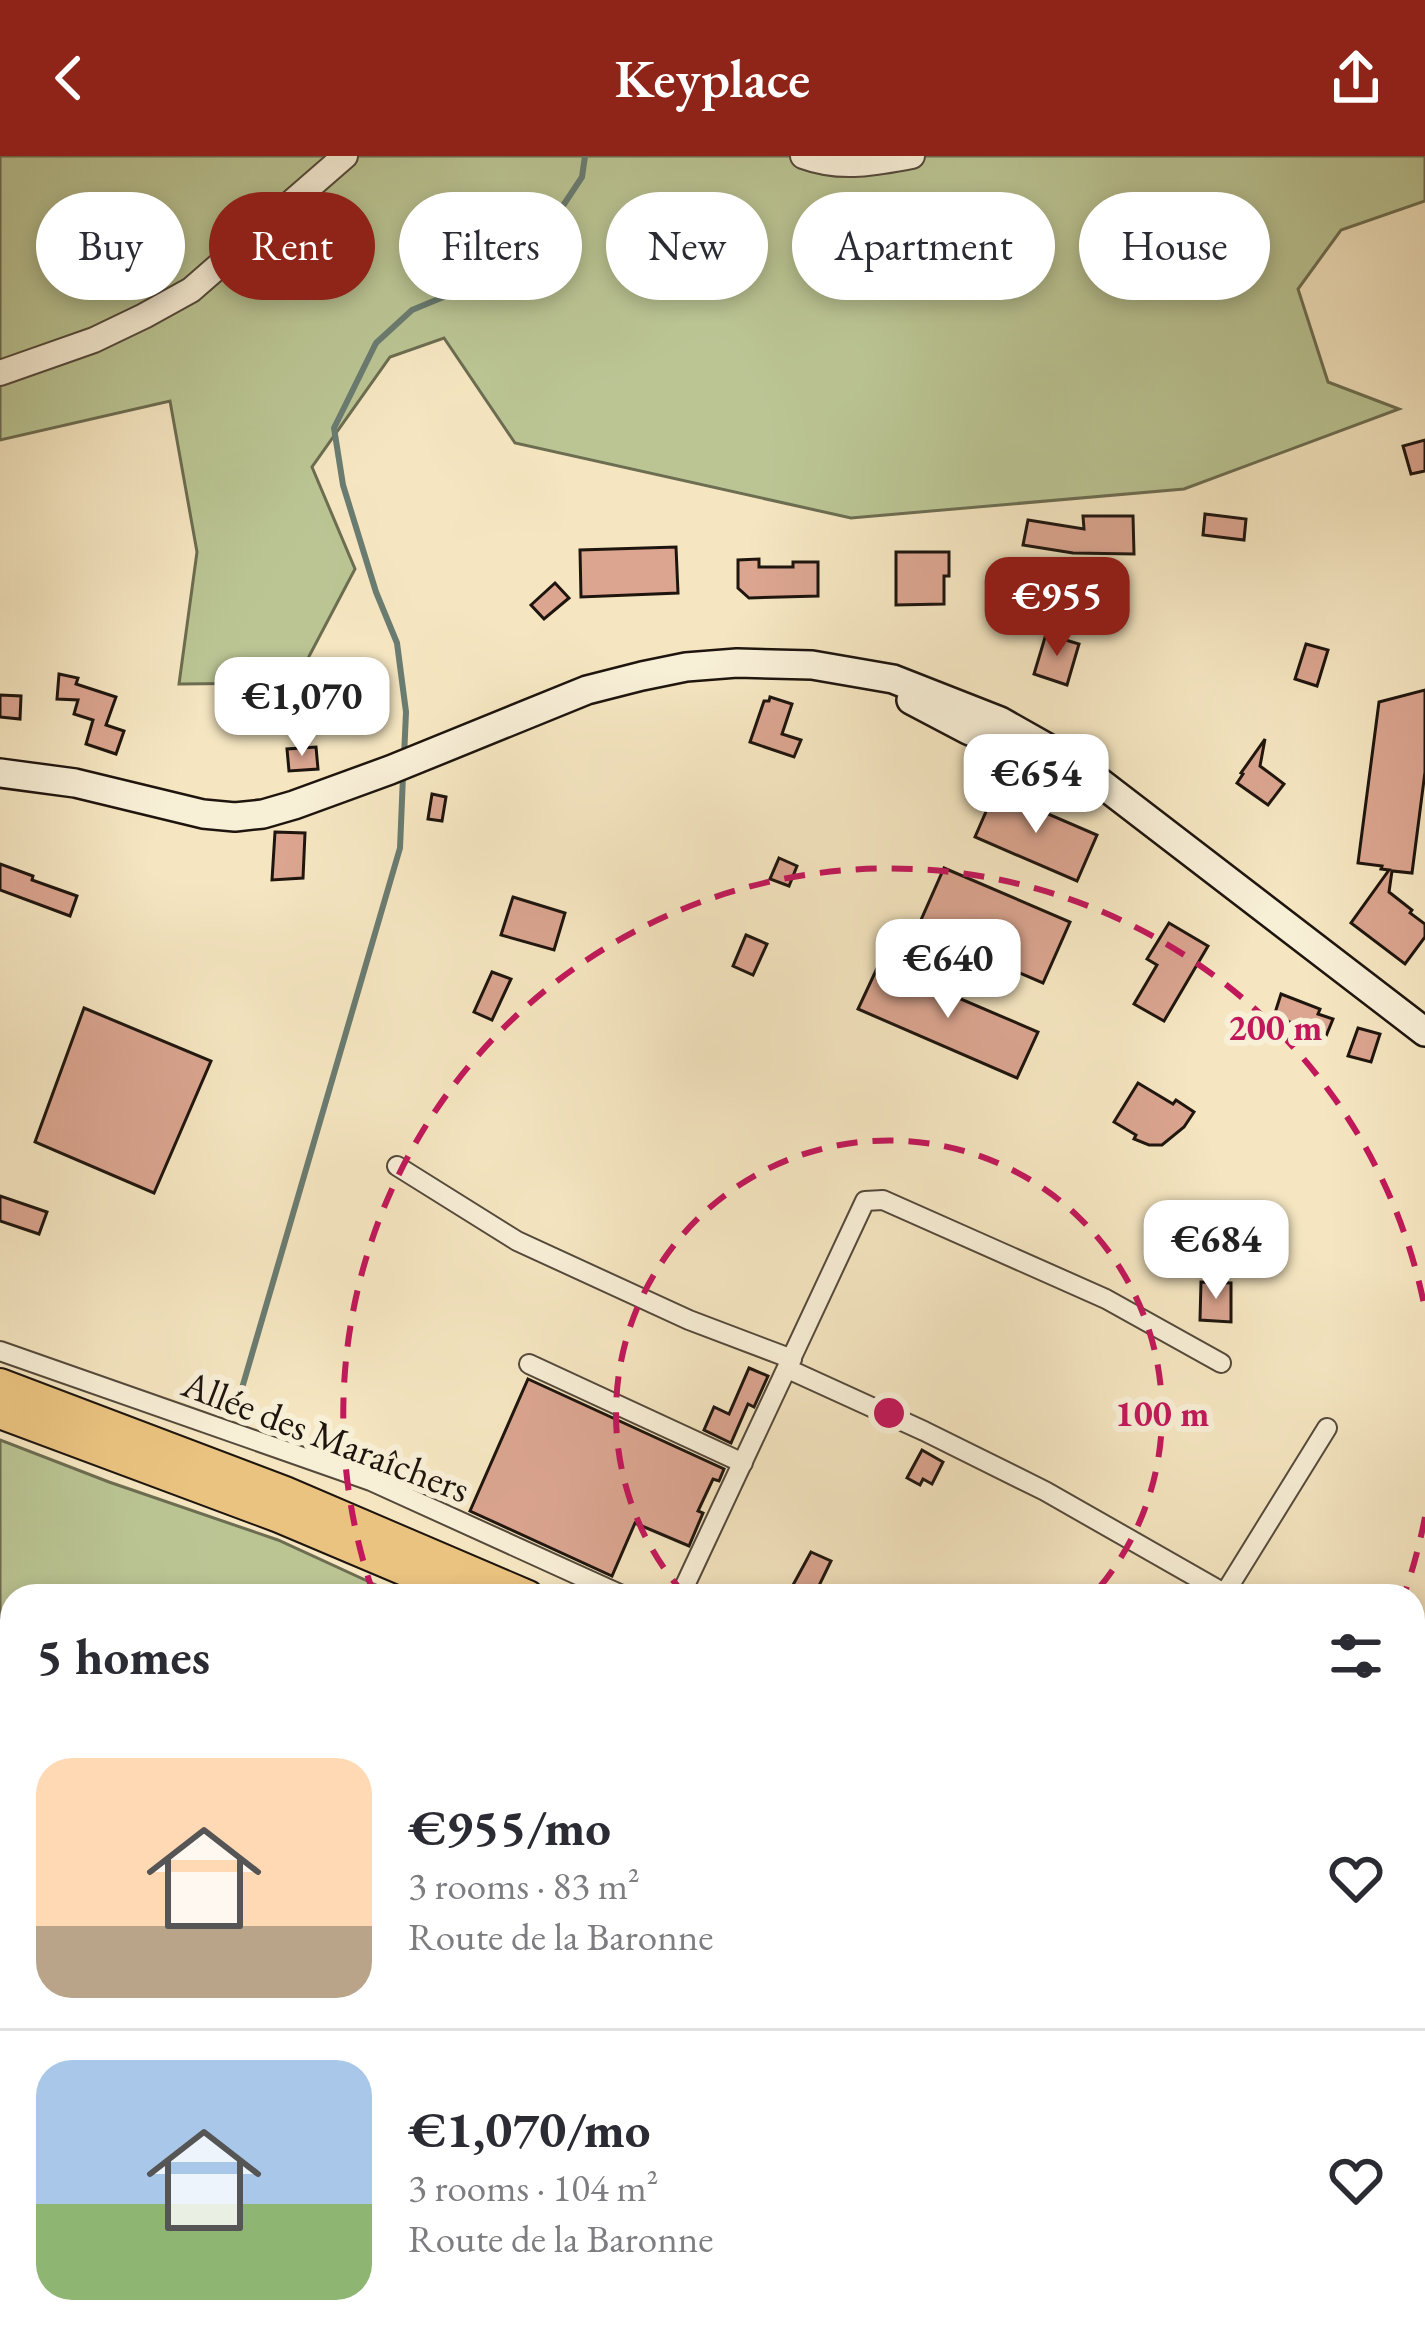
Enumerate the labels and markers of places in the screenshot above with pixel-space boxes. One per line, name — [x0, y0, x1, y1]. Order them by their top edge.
pin: €955 — [986, 557, 1128, 659]
pin: €1,070 — [204, 657, 400, 759]
pin: €654 — [965, 734, 1107, 836]
pin: €640 — [877, 919, 1019, 1021]
pin: €684 — [1145, 1200, 1287, 1302]
centre of rings — [868, 1392, 910, 1434]

